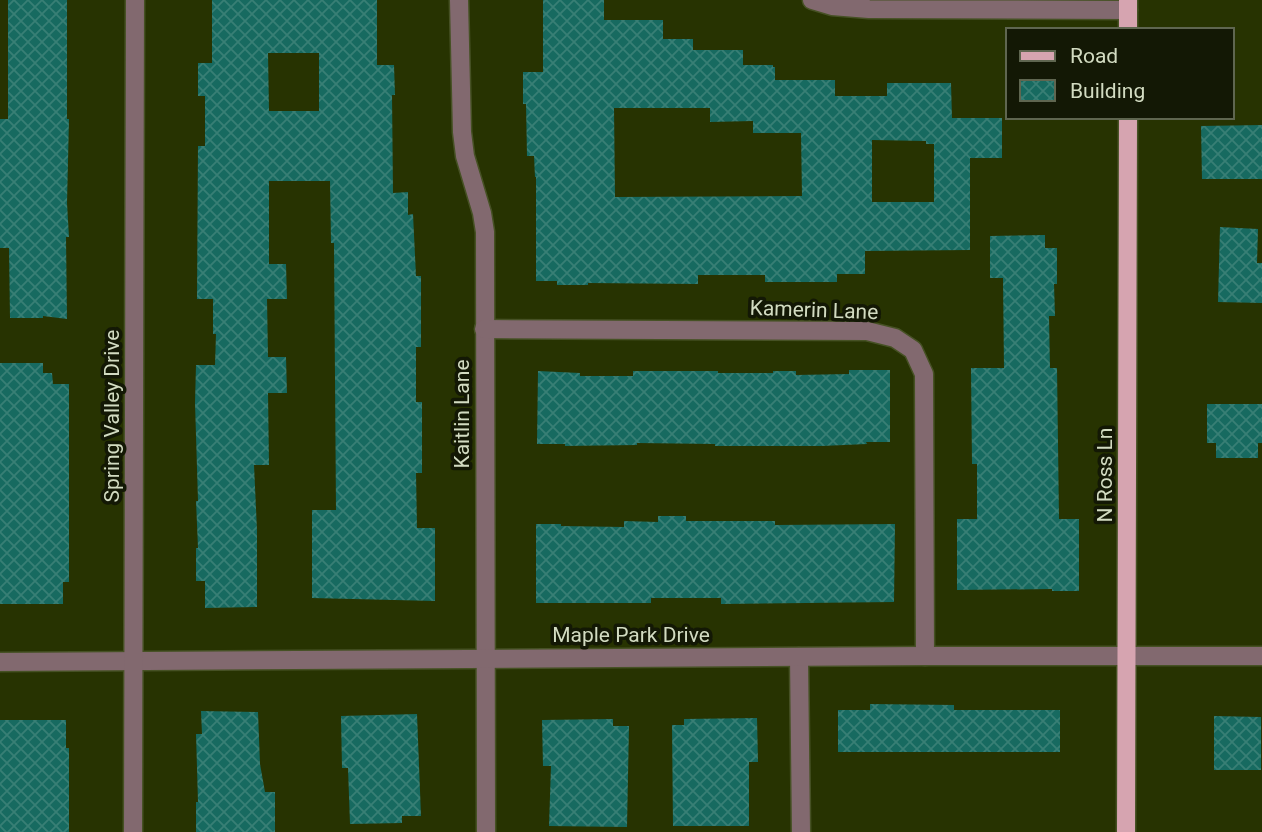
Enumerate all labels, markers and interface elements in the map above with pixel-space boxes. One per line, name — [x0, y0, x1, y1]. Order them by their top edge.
legend — [1006, 28, 1234, 119]
text: Road — [1070, 44, 1118, 68]
text: Building — [1070, 79, 1145, 103]
street label: Kamerin Lane — [749, 296, 879, 324]
street label: Spring Valley Drive — [100, 330, 124, 502]
street label: Kaitlin Lane — [450, 359, 474, 469]
street label: N Ross Ln — [1093, 428, 1117, 522]
street label: Maple Park Drive — [552, 623, 710, 647]

